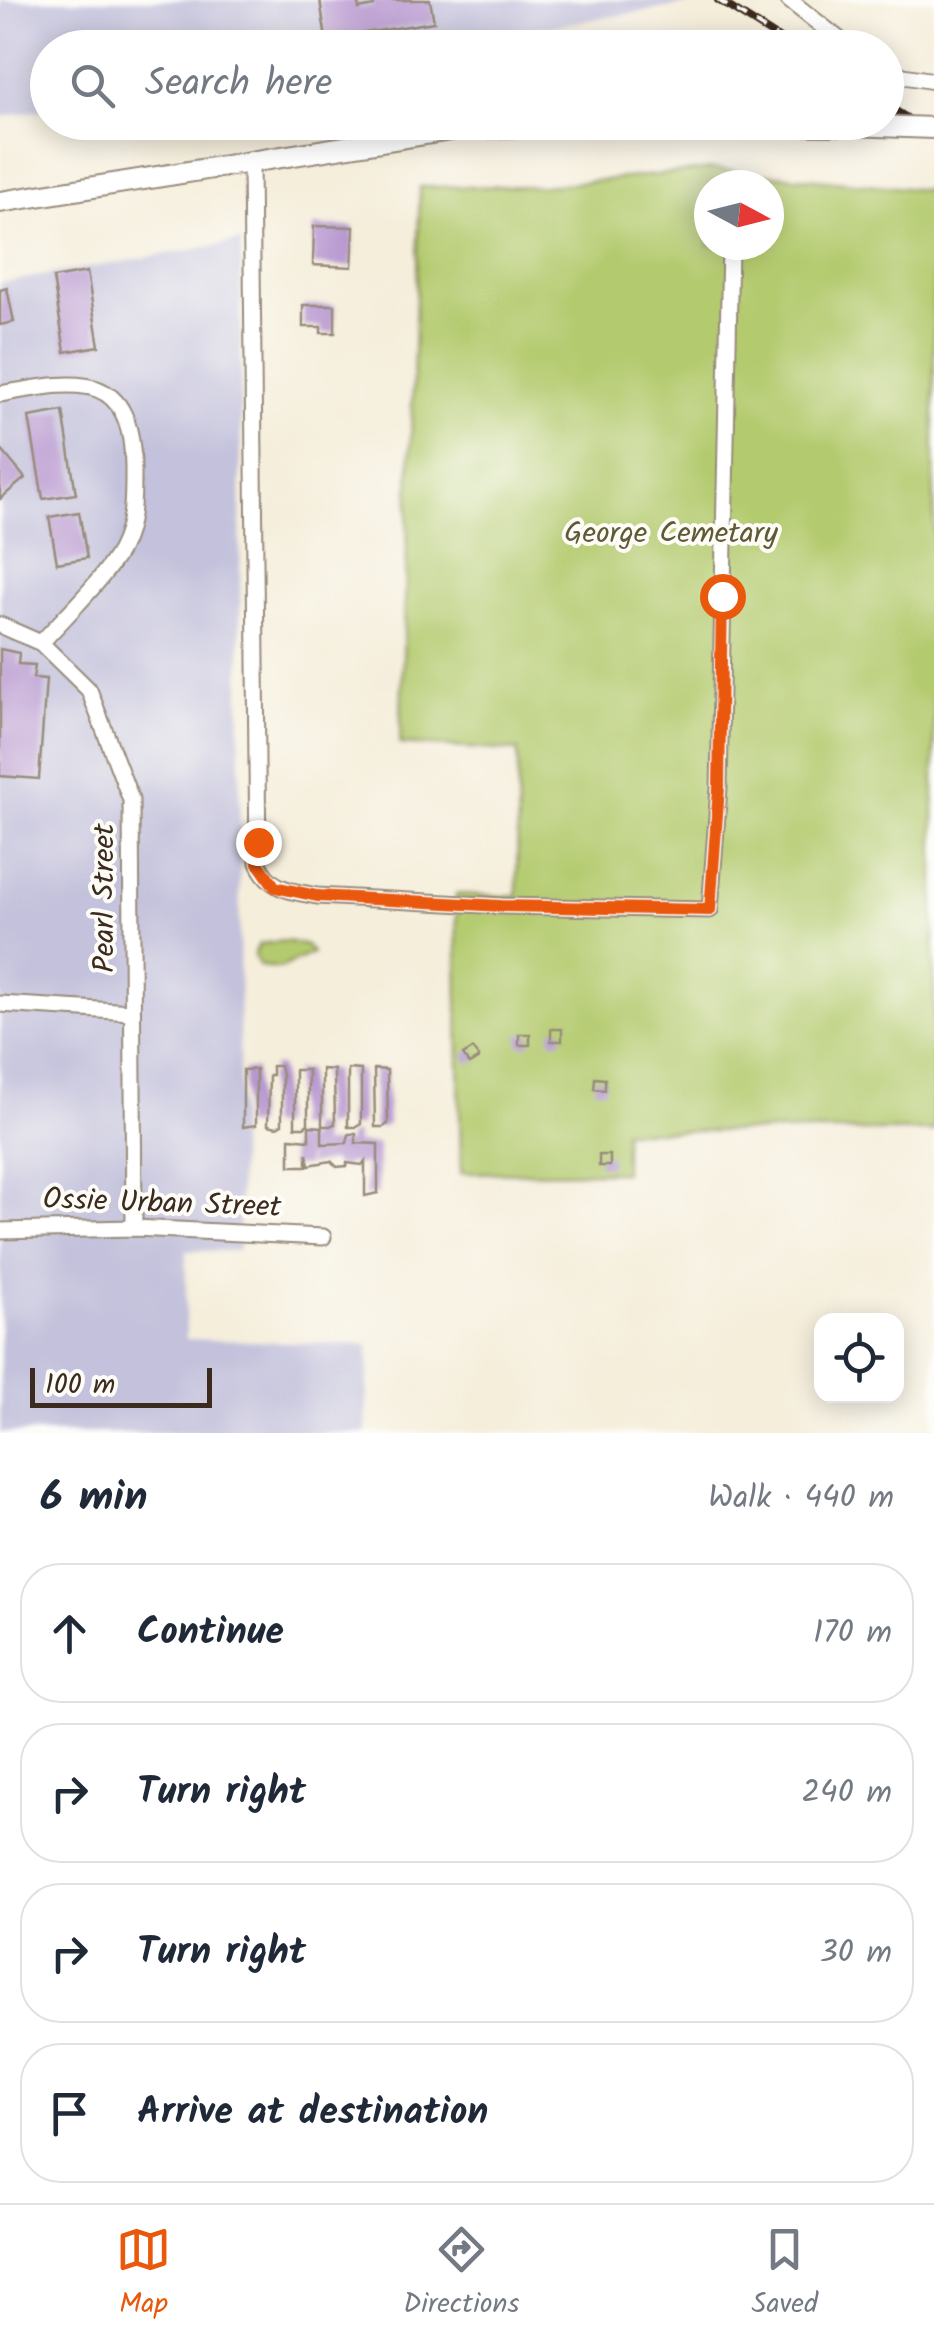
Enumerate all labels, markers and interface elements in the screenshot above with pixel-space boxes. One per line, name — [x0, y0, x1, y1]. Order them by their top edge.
search box — [30, 30, 904, 140]
text: Search here — [145, 55, 332, 115]
icon: search — [65, 58, 120, 113]
north arrow — [694, 170, 784, 260]
park label: George Cemetary — [564, 510, 779, 558]
route start — [700, 574, 746, 620]
route end — [236, 820, 282, 866]
street label: Pearl Street — [81, 823, 129, 973]
street label: Ossie Urban Street — [42, 1176, 282, 1232]
map controls — [814, 1313, 904, 1403]
button: locate — [814, 1313, 904, 1403]
scale bar — [30, 1363, 212, 1408]
text: 100 m — [45, 1363, 115, 1408]
text: 6 min — [40, 1465, 148, 1532]
text: Walk · 440 m — [708, 1473, 894, 1524]
text: Continue — [137, 1603, 284, 1663]
icon: ahead — [42, 1606, 97, 1661]
text: 170 m — [813, 1608, 892, 1659]
text: Turn right — [137, 1763, 306, 1823]
icon: right — [42, 1766, 97, 1821]
text: 240 m — [801, 1768, 892, 1819]
text: Turn right — [137, 1923, 306, 1983]
icon: right — [42, 1926, 97, 1981]
text: 30 m — [819, 1928, 892, 1979]
text: Arrive at destination — [137, 2083, 488, 2143]
icon: arrive — [42, 2086, 97, 2141]
tab: Map — [116, 2222, 171, 2327]
tab: Directions — [403, 2222, 519, 2327]
tab: Saved — [752, 2222, 818, 2327]

